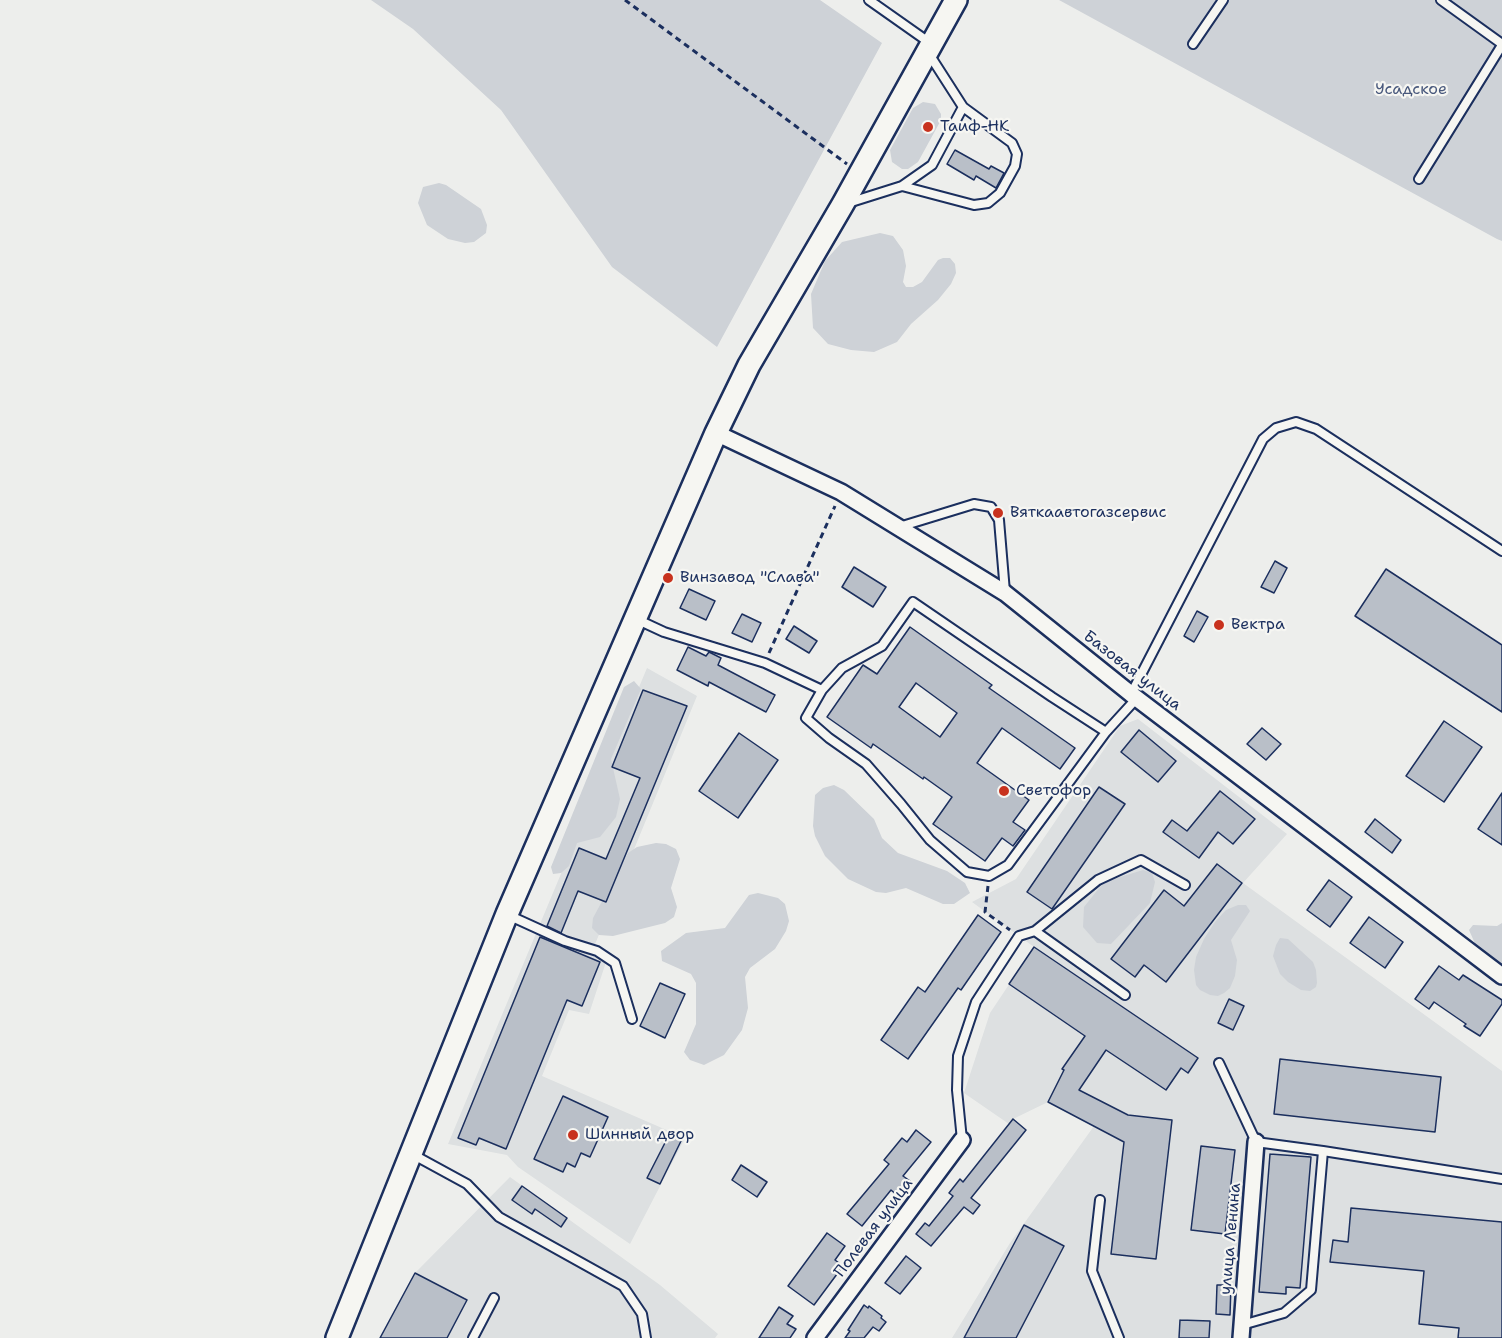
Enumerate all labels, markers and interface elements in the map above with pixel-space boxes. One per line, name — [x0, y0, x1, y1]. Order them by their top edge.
park label: Усадское — [1375, 80, 1447, 100]
place label: Таиф-НК — [940, 117, 1009, 137]
marker: Таиф-НК — [921, 120, 935, 134]
place label: Вяткаавтогазсервис — [1010, 503, 1166, 523]
marker: Вяткаавтогазсервис — [991, 506, 1005, 520]
place label: Винзавод "Слава" — [680, 568, 820, 588]
marker: Винзавод "Слава" — [661, 571, 675, 585]
place label: Вектра — [1231, 615, 1285, 635]
marker: Вектра — [1212, 618, 1226, 632]
street label: Базовая улица — [1079, 627, 1185, 715]
place label: Светофор — [1016, 781, 1091, 801]
marker: Светофор — [997, 784, 1011, 798]
place label: Шинный двор — [585, 1125, 694, 1145]
marker: Шинный двор — [566, 1128, 580, 1142]
street label: Полевая улица — [831, 1175, 917, 1281]
street label: улица Ленина — [1217, 1182, 1245, 1296]

